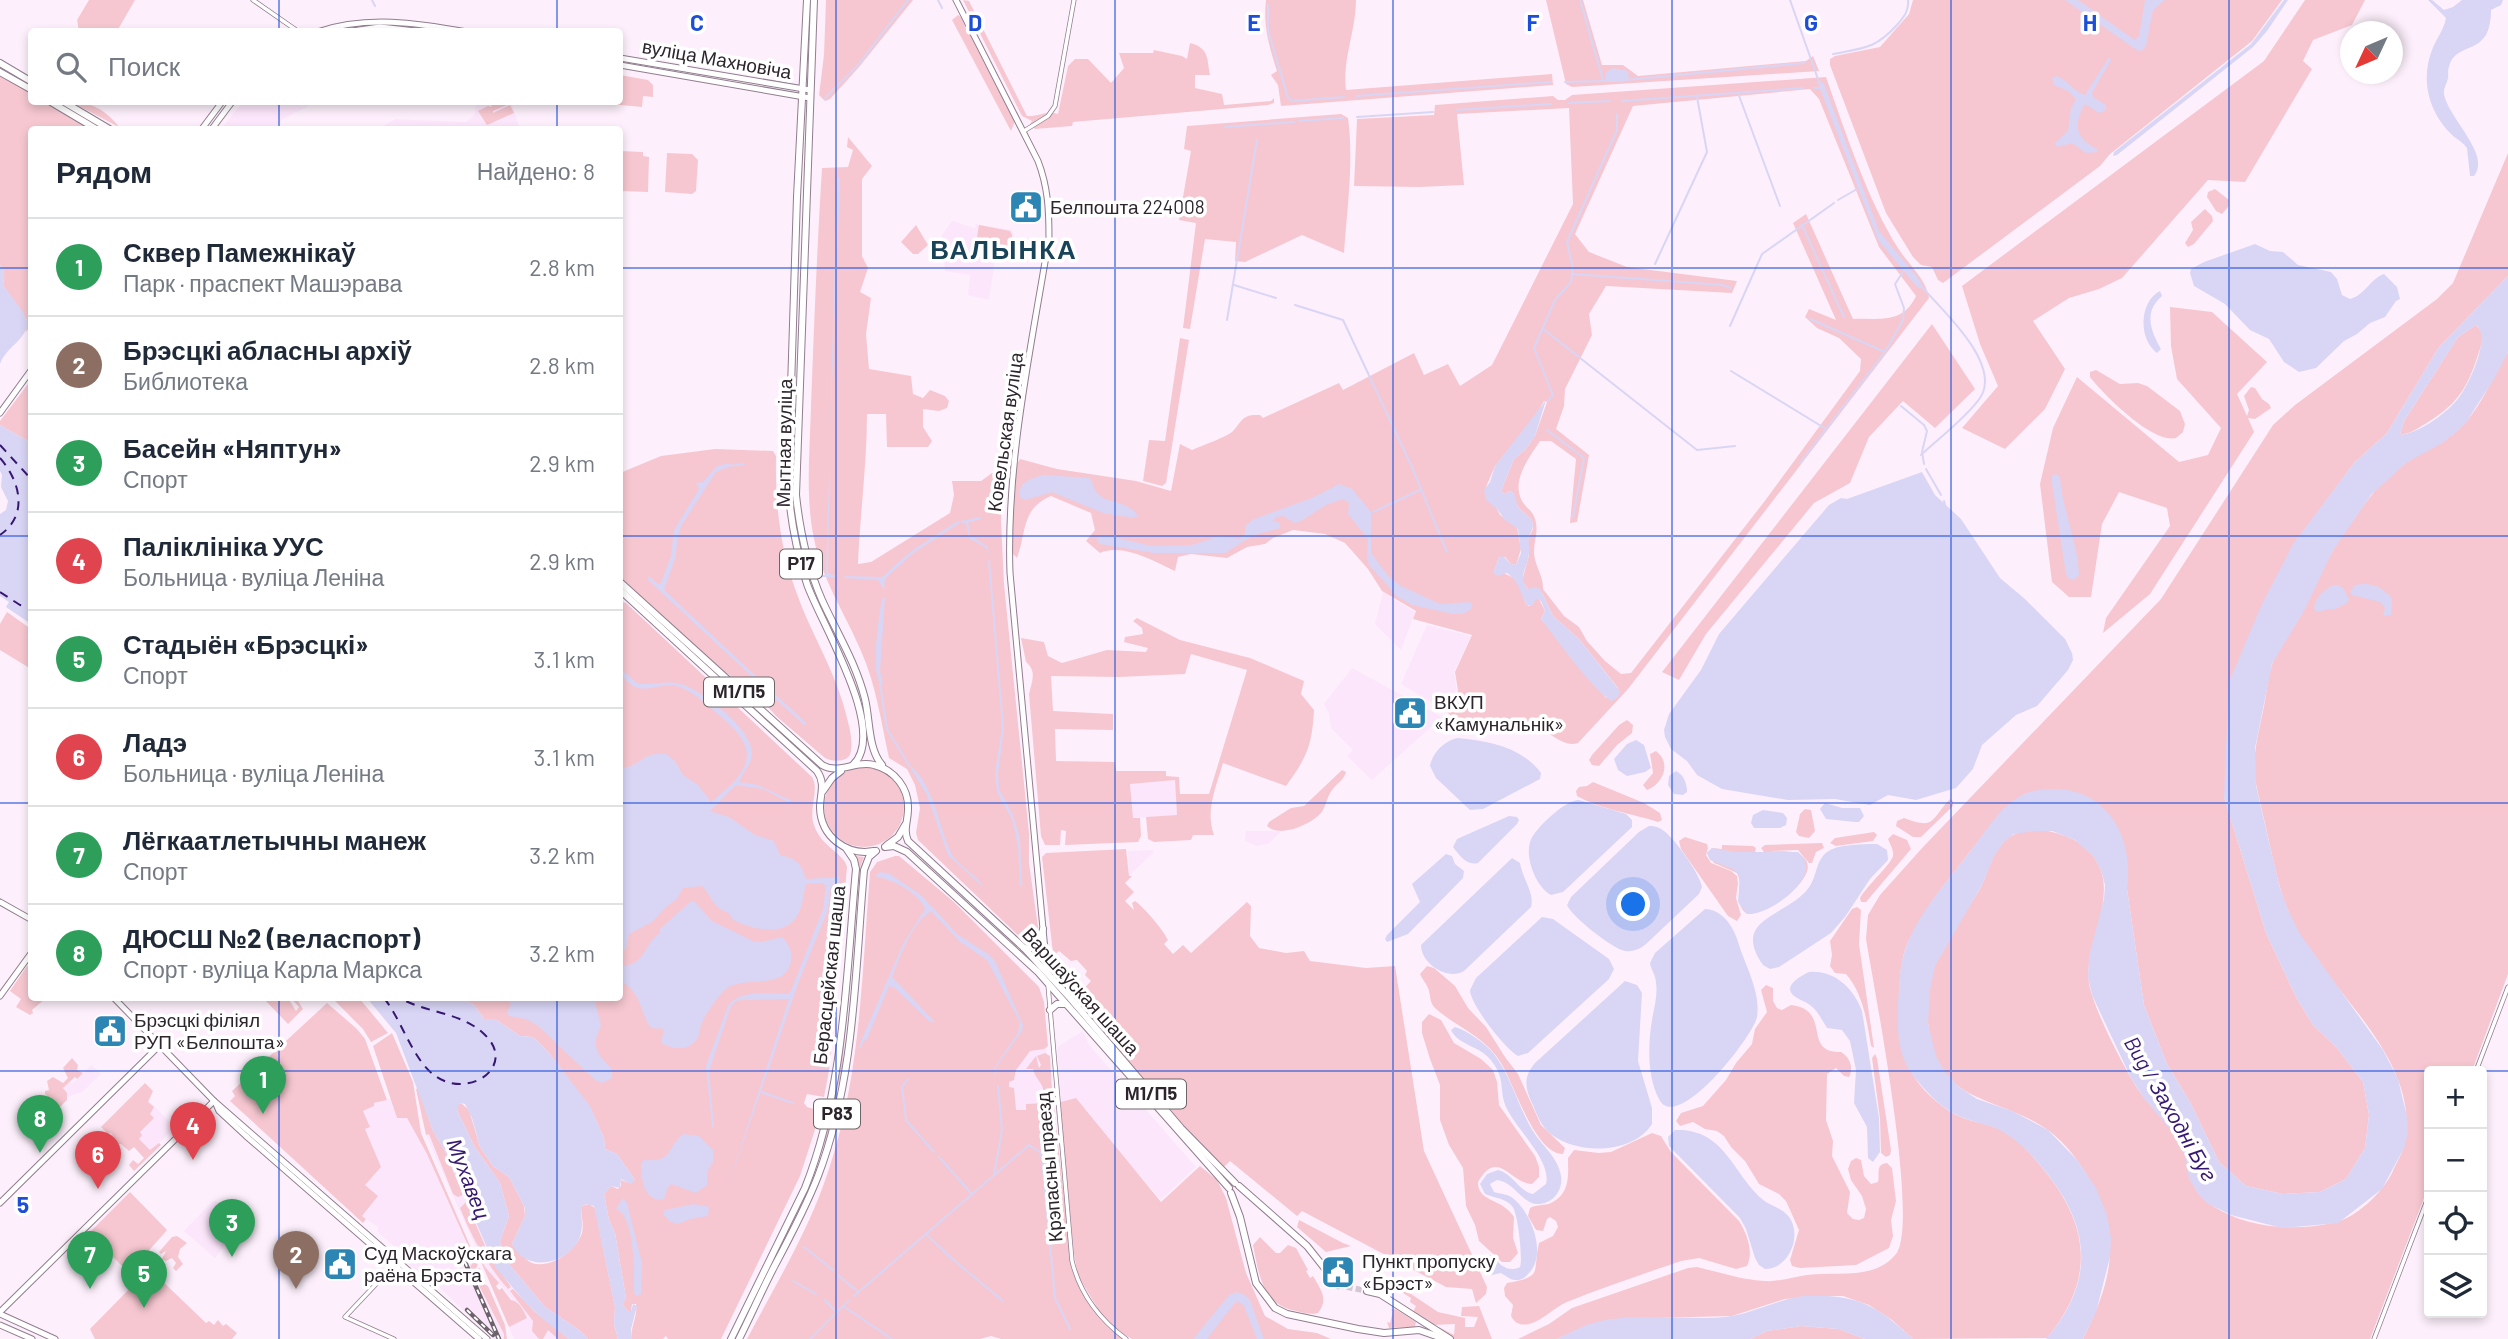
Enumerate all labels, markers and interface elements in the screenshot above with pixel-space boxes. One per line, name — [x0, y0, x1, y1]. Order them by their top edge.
text: C — [690, 8, 704, 36]
text: D — [968, 8, 982, 36]
text: E — [1247, 8, 1261, 36]
text: F — [1527, 8, 1540, 36]
text: G — [1804, 8, 1818, 36]
text: H — [2083, 8, 2097, 36]
north arrow — [2340, 21, 2403, 84]
search box — [28, 28, 623, 105]
street label: вуліца Махновіча — [641, 34, 794, 83]
icon: search — [52, 48, 90, 86]
text: Поиск — [108, 50, 180, 81]
text: Рядом — [56, 153, 152, 189]
text: Найдено: 8 — [477, 157, 595, 185]
public building icon: Белпошта 224008 — [1007, 188, 1045, 226]
place label: Белпошта 224008 — [1050, 195, 1205, 218]
district label: ВАЛЫНКА — [930, 233, 1078, 264]
text: Сквер Памежнікаў — [123, 236, 356, 267]
text: 1 — [75, 253, 83, 281]
text: 2.8 km — [529, 253, 595, 281]
text: Парк · праспект Машэрава — [123, 269, 402, 297]
text: Брэсцкі абласны архіў — [123, 334, 412, 365]
street label: Ковельская вуліца — [982, 350, 1027, 513]
text: 2 — [73, 351, 85, 379]
text: 2.8 km — [529, 351, 595, 379]
text: Библиотека — [123, 367, 248, 395]
street label: Мытная вуліца — [771, 378, 796, 508]
text: Басейн «Няптун» — [123, 432, 342, 463]
text: 3 — [73, 449, 85, 477]
text: 2.9 km — [529, 449, 595, 477]
text: Спорт — [123, 465, 188, 493]
text: Паліклініка УУС — [123, 530, 324, 561]
text: 4 — [72, 547, 86, 575]
text: 2.9 km — [529, 547, 595, 575]
road number: Р17 — [780, 550, 822, 578]
text: Больница · вуліца Леніна — [123, 563, 384, 591]
text: Стадыён «Брэсцкі» — [123, 628, 368, 659]
text: 5 — [73, 645, 85, 673]
text: 3.1 km — [534, 645, 595, 673]
text: Спорт — [123, 661, 188, 689]
road number: М1/П5 — [704, 678, 774, 706]
place label: ВКУП «Камунальнік» — [1434, 690, 1564, 735]
public building icon: ВКУП «Камунальнік» — [1391, 694, 1429, 732]
text: Ладэ — [123, 726, 187, 757]
text: 6 — [73, 743, 85, 771]
text: 3.1 km — [534, 743, 595, 771]
text: Больница · вуліца Леніна — [123, 759, 384, 787]
text: Лёгкаатлетычны манеж — [123, 824, 426, 855]
text: 7 — [73, 841, 85, 869]
text: 3.2 km — [529, 841, 595, 869]
text: Спорт — [123, 857, 188, 885]
street label: Берасцейская шаша — [808, 884, 849, 1066]
your location — [1616, 887, 1650, 921]
text: ДЮСШ №2 (веласпорт) — [123, 922, 420, 953]
street label: Варшаўская шаша — [1018, 922, 1145, 1059]
text: 8 — [73, 939, 85, 967]
text: 3.2 km — [529, 939, 595, 967]
text: Спорт · вуліца Карла Маркса — [123, 955, 422, 983]
place label: Брэсцкі філіял РУП «Белпошта» — [134, 1008, 285, 1053]
public building icon: Брэсцкі філіял РУП «Белпошта» — [91, 1012, 129, 1050]
water label: Bug / Заходні Буг — [2120, 1031, 2223, 1185]
pin: 1 — [240, 1056, 286, 1114]
map controls — [2424, 1066, 2487, 1318]
button: + — [2424, 1066, 2487, 1129]
road number: М1/П5 — [1116, 1079, 1186, 1108]
street label: Крэпасны праезд — [1030, 1091, 1067, 1243]
pin: 8 — [17, 1095, 63, 1153]
road number: Р83 — [814, 1100, 860, 1128]
pin: 4 — [170, 1102, 216, 1160]
button: − — [2424, 1129, 2487, 1192]
pin: 6 — [75, 1131, 121, 1189]
water label: Мухавец — [443, 1135, 496, 1222]
text: 5 — [17, 1190, 29, 1218]
button: locate — [2424, 1192, 2487, 1255]
pin: 3 — [209, 1199, 255, 1257]
pin: 7 — [67, 1231, 113, 1289]
pin: 2 — [273, 1231, 319, 1289]
place label: Суд Маскоўскага раёна Брэста — [364, 1241, 512, 1286]
public building icon: Суд Маскоўскага раёна Брэста — [321, 1245, 359, 1283]
place label: Пункт пропуску «Брэст» — [1362, 1249, 1496, 1294]
pin: 5 — [121, 1250, 167, 1308]
public building icon: Пункт пропуску «Брэст» — [1319, 1253, 1357, 1291]
button: layers — [2424, 1255, 2487, 1318]

